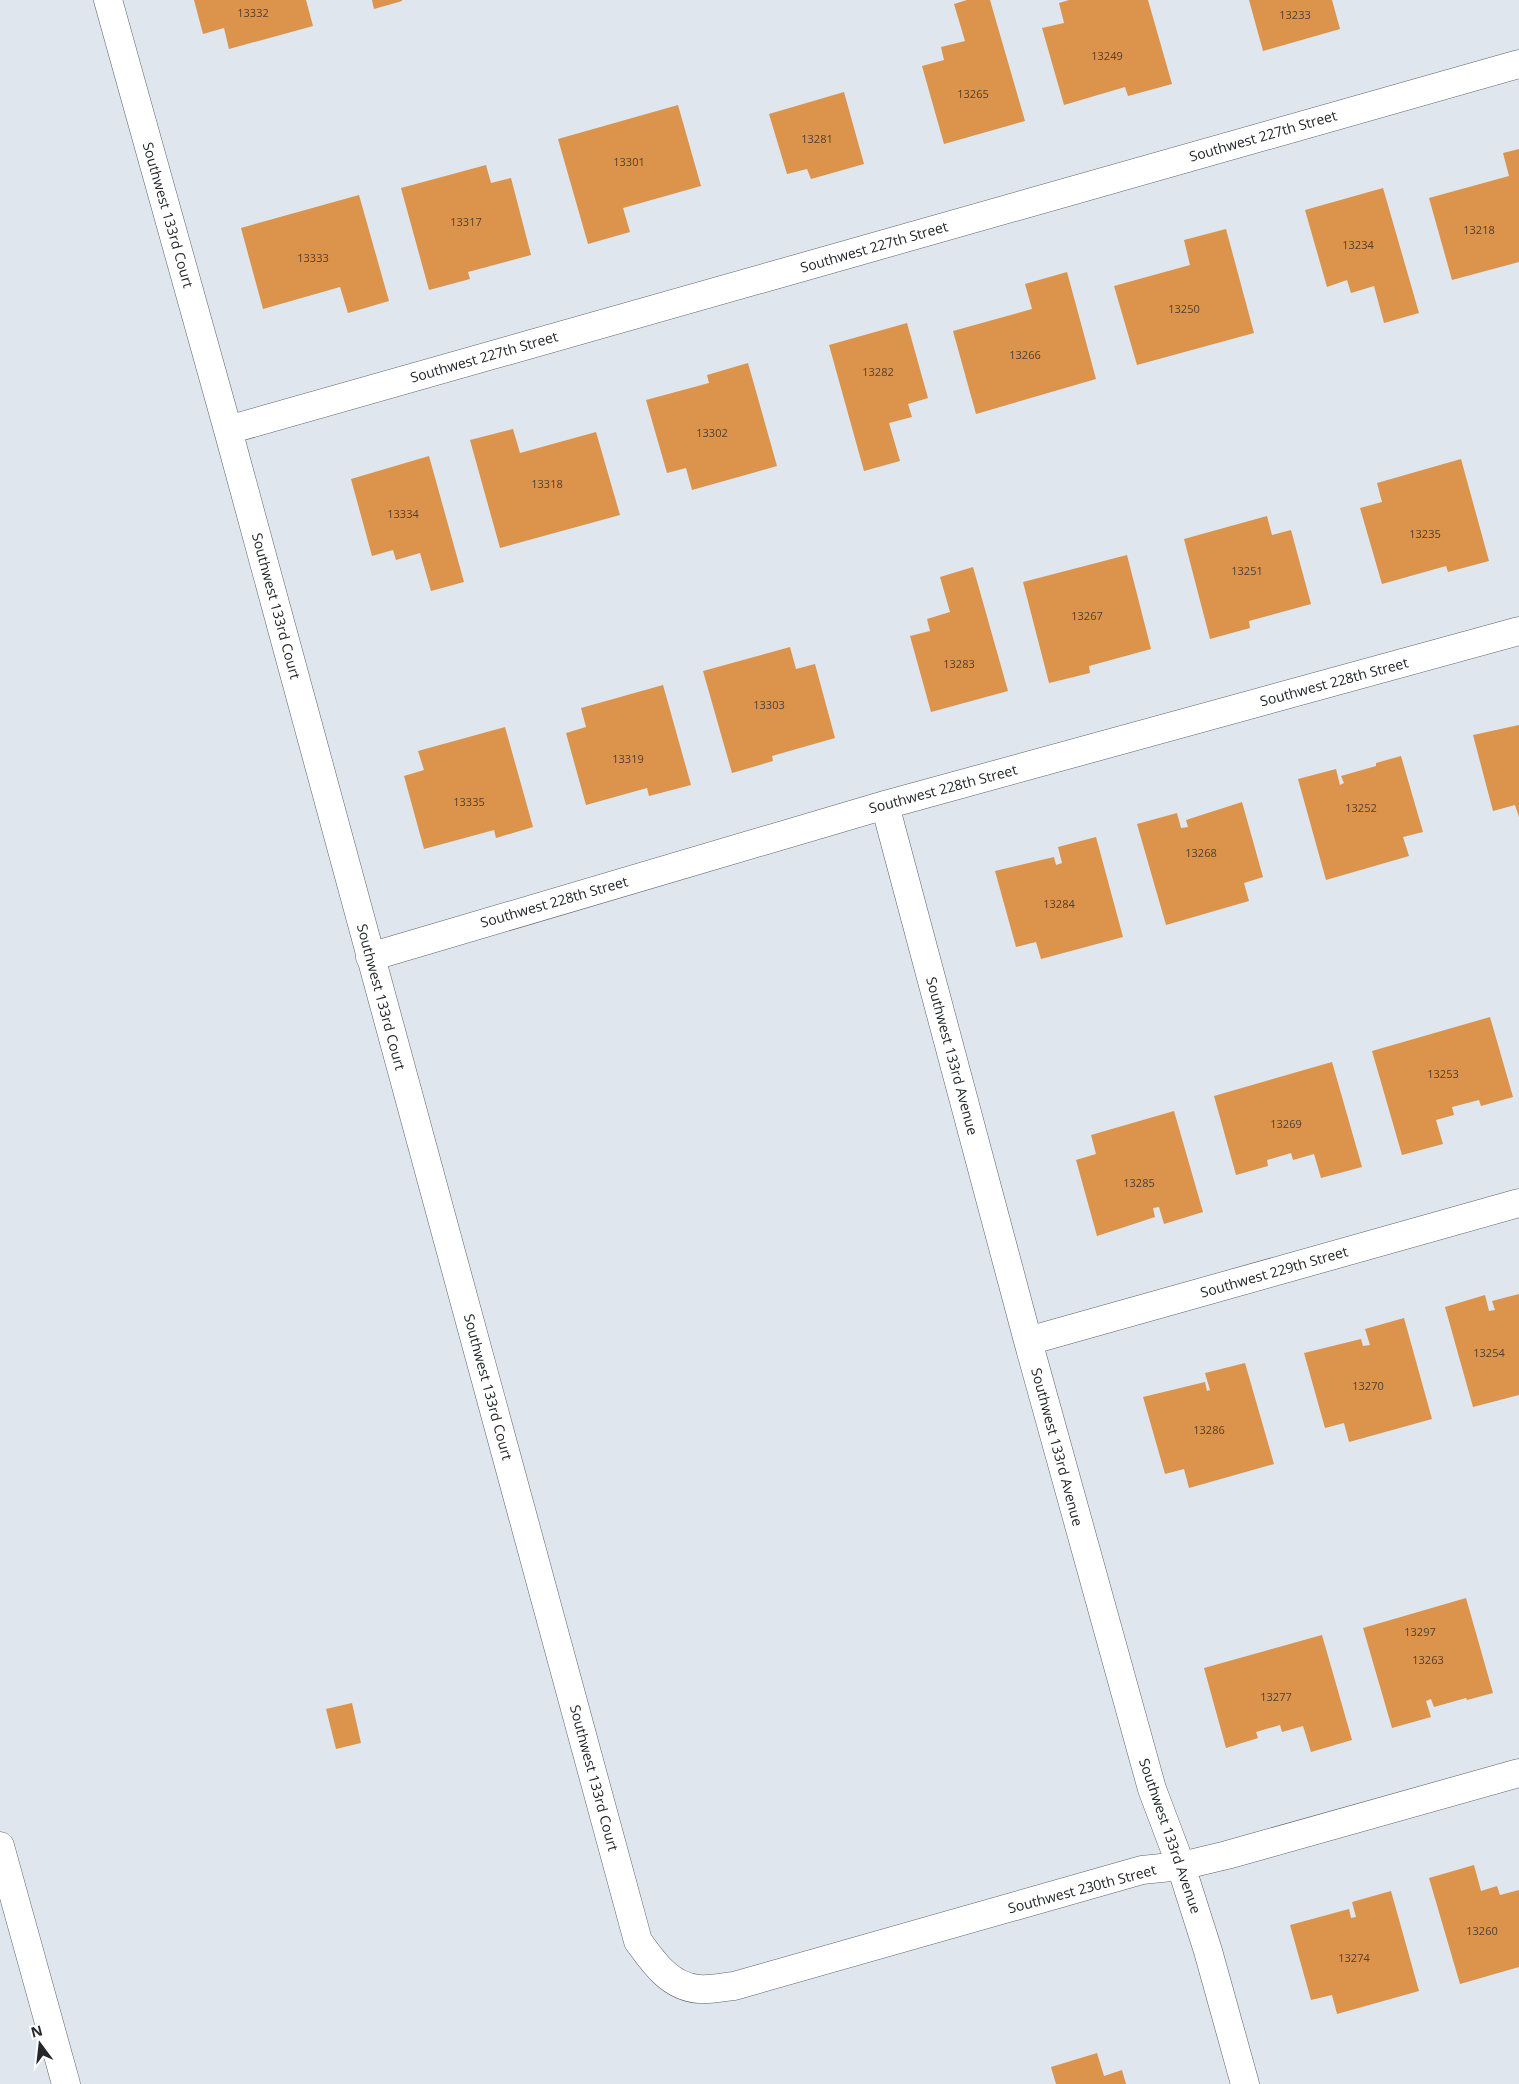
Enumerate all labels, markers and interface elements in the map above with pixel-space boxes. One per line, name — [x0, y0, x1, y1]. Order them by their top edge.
house number: 13332 — [237, 5, 269, 20]
house number: 13233 — [1279, 7, 1311, 22]
house number: 13249 — [1091, 48, 1123, 63]
house number: 13265 — [957, 86, 989, 101]
street label: Southwest 227th Street — [1187, 105, 1339, 166]
house number: 13281 — [801, 131, 833, 146]
street label: Southwest 133rd Court — [139, 140, 198, 290]
house number: 13301 — [613, 154, 645, 169]
house number: 13317 — [450, 214, 482, 229]
street label: Southwest 227th Street — [798, 216, 950, 277]
house number: 13218 — [1463, 222, 1495, 237]
house number: 13234 — [1342, 237, 1374, 252]
house number: 13333 — [297, 250, 329, 265]
house number: 13250 — [1168, 301, 1200, 316]
street label: Southwest 227th Street — [408, 326, 560, 387]
house number: 13266 — [1009, 347, 1041, 362]
house number: 13282 — [862, 364, 894, 379]
house number: 13302 — [696, 425, 728, 440]
house number: 13318 — [531, 476, 563, 491]
house number: 13334 — [387, 506, 419, 521]
house number: 13235 — [1409, 526, 1441, 541]
street label: Southwest 133rd Court — [248, 531, 305, 681]
house number: 13251 — [1231, 563, 1263, 578]
house number: 13267 — [1071, 608, 1103, 623]
street label: Southwest 228th Street — [1258, 653, 1410, 710]
house number: 13283 — [943, 656, 975, 671]
house number: 13303 — [753, 697, 785, 712]
house number: 13319 — [612, 751, 644, 766]
street label: Southwest 228th Street — [867, 760, 1019, 817]
house number: 13335 — [453, 794, 485, 809]
house number: 13252 — [1345, 800, 1377, 815]
house number: 13268 — [1185, 845, 1217, 860]
street label: Southwest 228th Street — [478, 871, 630, 932]
house number: 13284 — [1043, 896, 1075, 911]
street label: Southwest 133rd Court — [353, 922, 410, 1072]
street label: Southwest 133rd Avenue — [922, 975, 983, 1137]
house number: 13253 — [1427, 1066, 1459, 1081]
house number: 13269 — [1270, 1116, 1302, 1131]
house number: 13285 — [1123, 1175, 1155, 1190]
street label: Southwest 229th Street — [1198, 1241, 1350, 1302]
street label: Southwest 133rd Court — [460, 1312, 517, 1462]
house number: 13254 — [1473, 1345, 1505, 1360]
street label: Southwest 133rd Avenue — [1027, 1366, 1088, 1528]
house number: 13270 — [1352, 1378, 1384, 1393]
house number: 13286 — [1193, 1422, 1225, 1437]
house number: 13297 — [1404, 1624, 1436, 1639]
house number: 13263 — [1412, 1652, 1444, 1667]
house number: 13277 — [1260, 1689, 1292, 1704]
street label: Southwest 133rd Court — [566, 1703, 623, 1853]
street label: Southwest 133rd Avenue — [1135, 1756, 1206, 1916]
street label: Southwest 230th Street — [1006, 1860, 1158, 1917]
house number: 13260 — [1466, 1923, 1498, 1938]
house number: 13274 — [1338, 1950, 1370, 1965]
north arrow — [15, 2019, 65, 2069]
text: N — [29, 2020, 44, 2042]

